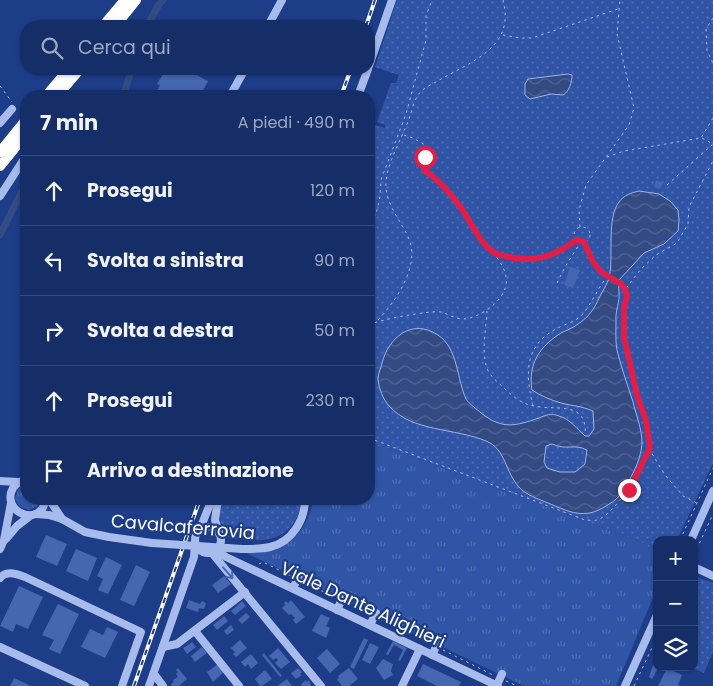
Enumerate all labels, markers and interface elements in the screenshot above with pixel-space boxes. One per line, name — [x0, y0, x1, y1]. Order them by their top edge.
search box — [20, 20, 375, 75]
icon: search — [38, 34, 66, 62]
text: Cerca qui — [78, 34, 171, 61]
text: 7 min — [40, 108, 98, 137]
text: A piedi · 490 m — [238, 111, 355, 134]
route start — [414, 146, 437, 169]
icon: ahead — [40, 177, 68, 205]
text: Prosegui — [87, 177, 173, 204]
text: 120 m — [310, 179, 355, 202]
icon: left — [40, 247, 68, 275]
text: Svolta a sinistra — [87, 247, 244, 274]
text: 90 m — [314, 249, 355, 272]
icon: right — [40, 317, 68, 345]
text: Svolta a destra — [87, 317, 234, 344]
text: 50 m — [314, 319, 355, 342]
icon: ahead — [40, 387, 68, 415]
text: Prosegui — [87, 387, 173, 414]
text: 230 m — [306, 389, 355, 412]
icon: arrive — [40, 457, 68, 485]
text: Arrivo a destinazione — [87, 457, 294, 484]
route end — [618, 479, 641, 502]
street label: Cavalcaferrovia — [110, 508, 256, 545]
map controls — [653, 536, 698, 671]
button: + — [653, 536, 698, 581]
street label: Viale Dante Alighieri — [277, 555, 450, 654]
one-way arrow — [222, 566, 234, 579]
button: − — [653, 581, 698, 626]
button: layers — [653, 626, 698, 671]

